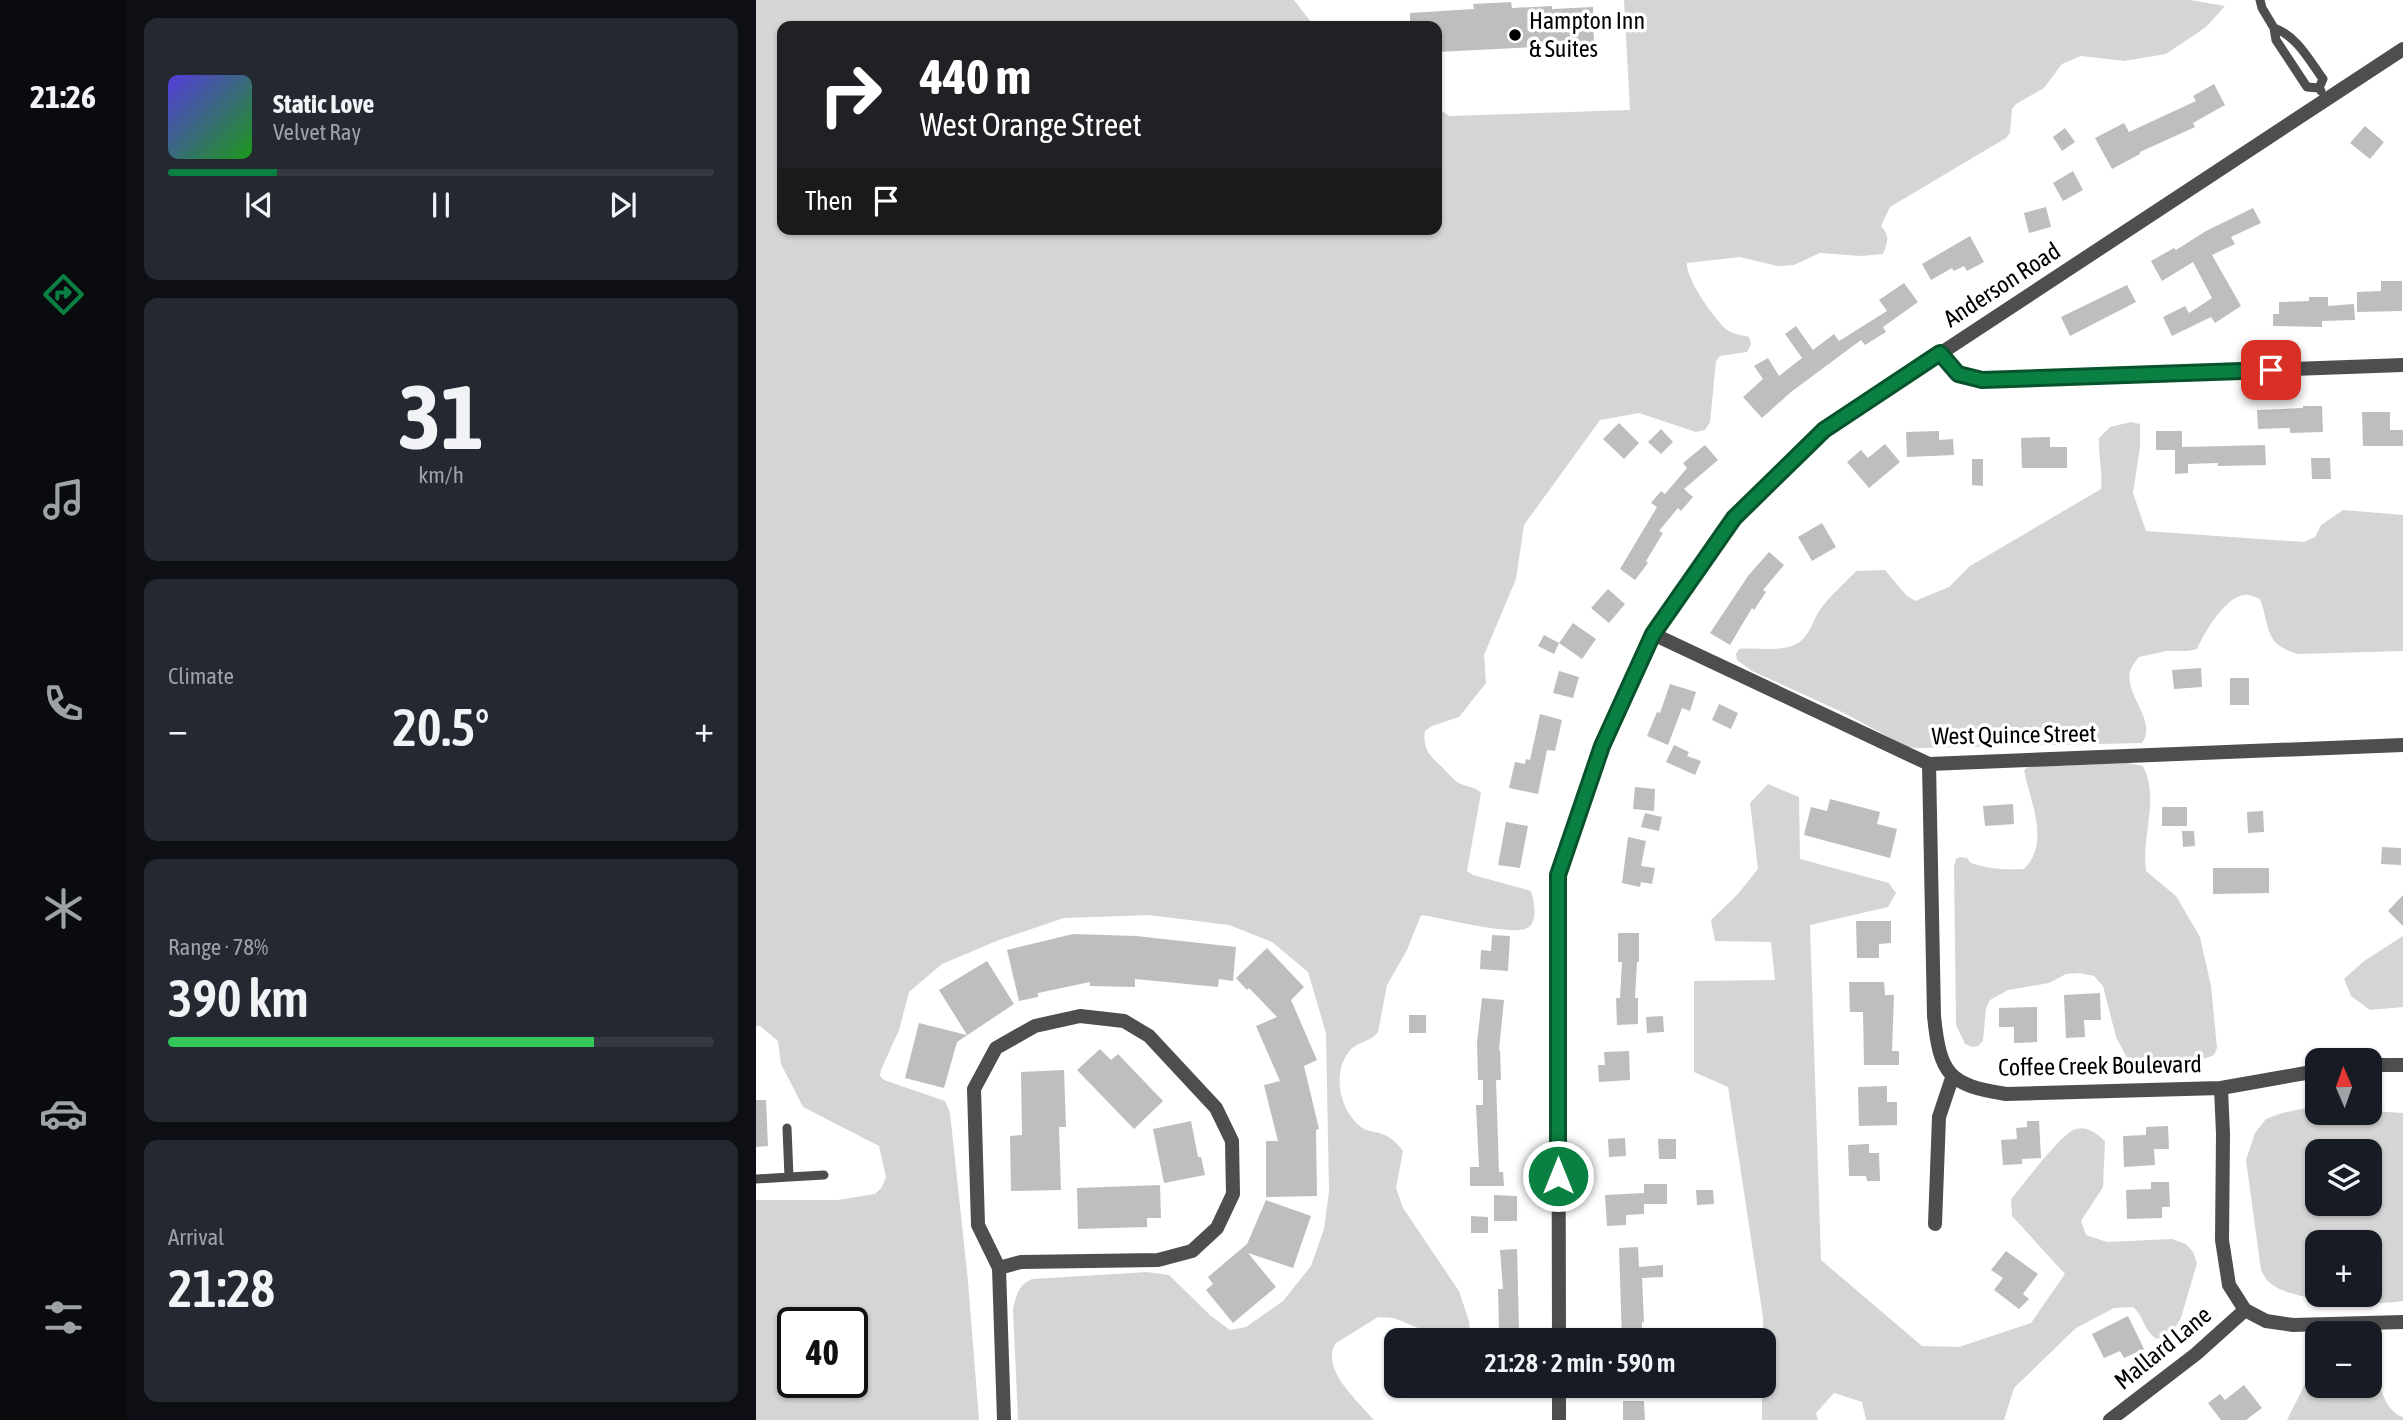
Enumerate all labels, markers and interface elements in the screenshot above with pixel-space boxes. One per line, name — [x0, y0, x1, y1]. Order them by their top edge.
place label: Hampton Inn & Suites — [1529, 7, 1645, 62]
marker: Hampton Inn & Suites — [1507, 27, 1523, 43]
text: 440 m — [920, 48, 1031, 104]
icon: right — [805, 49, 896, 140]
text: 21:26 — [30, 78, 96, 115]
text: Static Love — [273, 89, 374, 119]
text: West Orange Street — [920, 106, 1142, 143]
text: Velvet Ray — [273, 119, 361, 145]
icon: arrive — [867, 182, 905, 220]
icon: previous — [240, 186, 278, 224]
icon: pause — [422, 186, 460, 224]
icon: next — [604, 186, 642, 224]
text: Then — [805, 186, 853, 216]
street label: Anderson Road — [1938, 237, 2065, 332]
icon: directions — [39, 270, 88, 319]
pin — [2241, 340, 2301, 400]
icon: arrive — [2252, 351, 2290, 389]
text: 31 — [398, 364, 484, 468]
text: km/h — [418, 462, 464, 488]
icon: music — [39, 475, 88, 524]
text: Climate — [168, 663, 234, 689]
icon: phone — [39, 679, 88, 728]
text: 20.5° — [393, 697, 489, 757]
text: − — [168, 707, 188, 750]
text: + — [694, 707, 714, 750]
street label: West Quince Street — [1931, 720, 2097, 749]
icon: climate — [39, 884, 88, 933]
text: Range · 78% — [168, 934, 268, 960]
text: 390 km — [168, 968, 309, 1028]
north arrow — [2305, 1048, 2382, 1125]
map controls — [2305, 1048, 2382, 1398]
street label: Coffee Creek Boulevard — [1998, 1050, 2202, 1081]
icon: car — [39, 1089, 88, 1138]
position arrow — [1521, 1139, 1595, 1213]
button: layers — [2305, 1139, 2382, 1216]
text: Arrival — [168, 1224, 224, 1250]
button: + — [2305, 1230, 2382, 1307]
text: 21:28 — [168, 1258, 275, 1318]
icon: filters — [39, 1293, 88, 1342]
street label: Mallard Lane — [2109, 1301, 2216, 1395]
speed limit sign: 40 — [777, 1307, 868, 1398]
button: − — [2305, 1321, 2382, 1398]
text: 21:28 · 2 min · 590 m — [1485, 1348, 1675, 1378]

